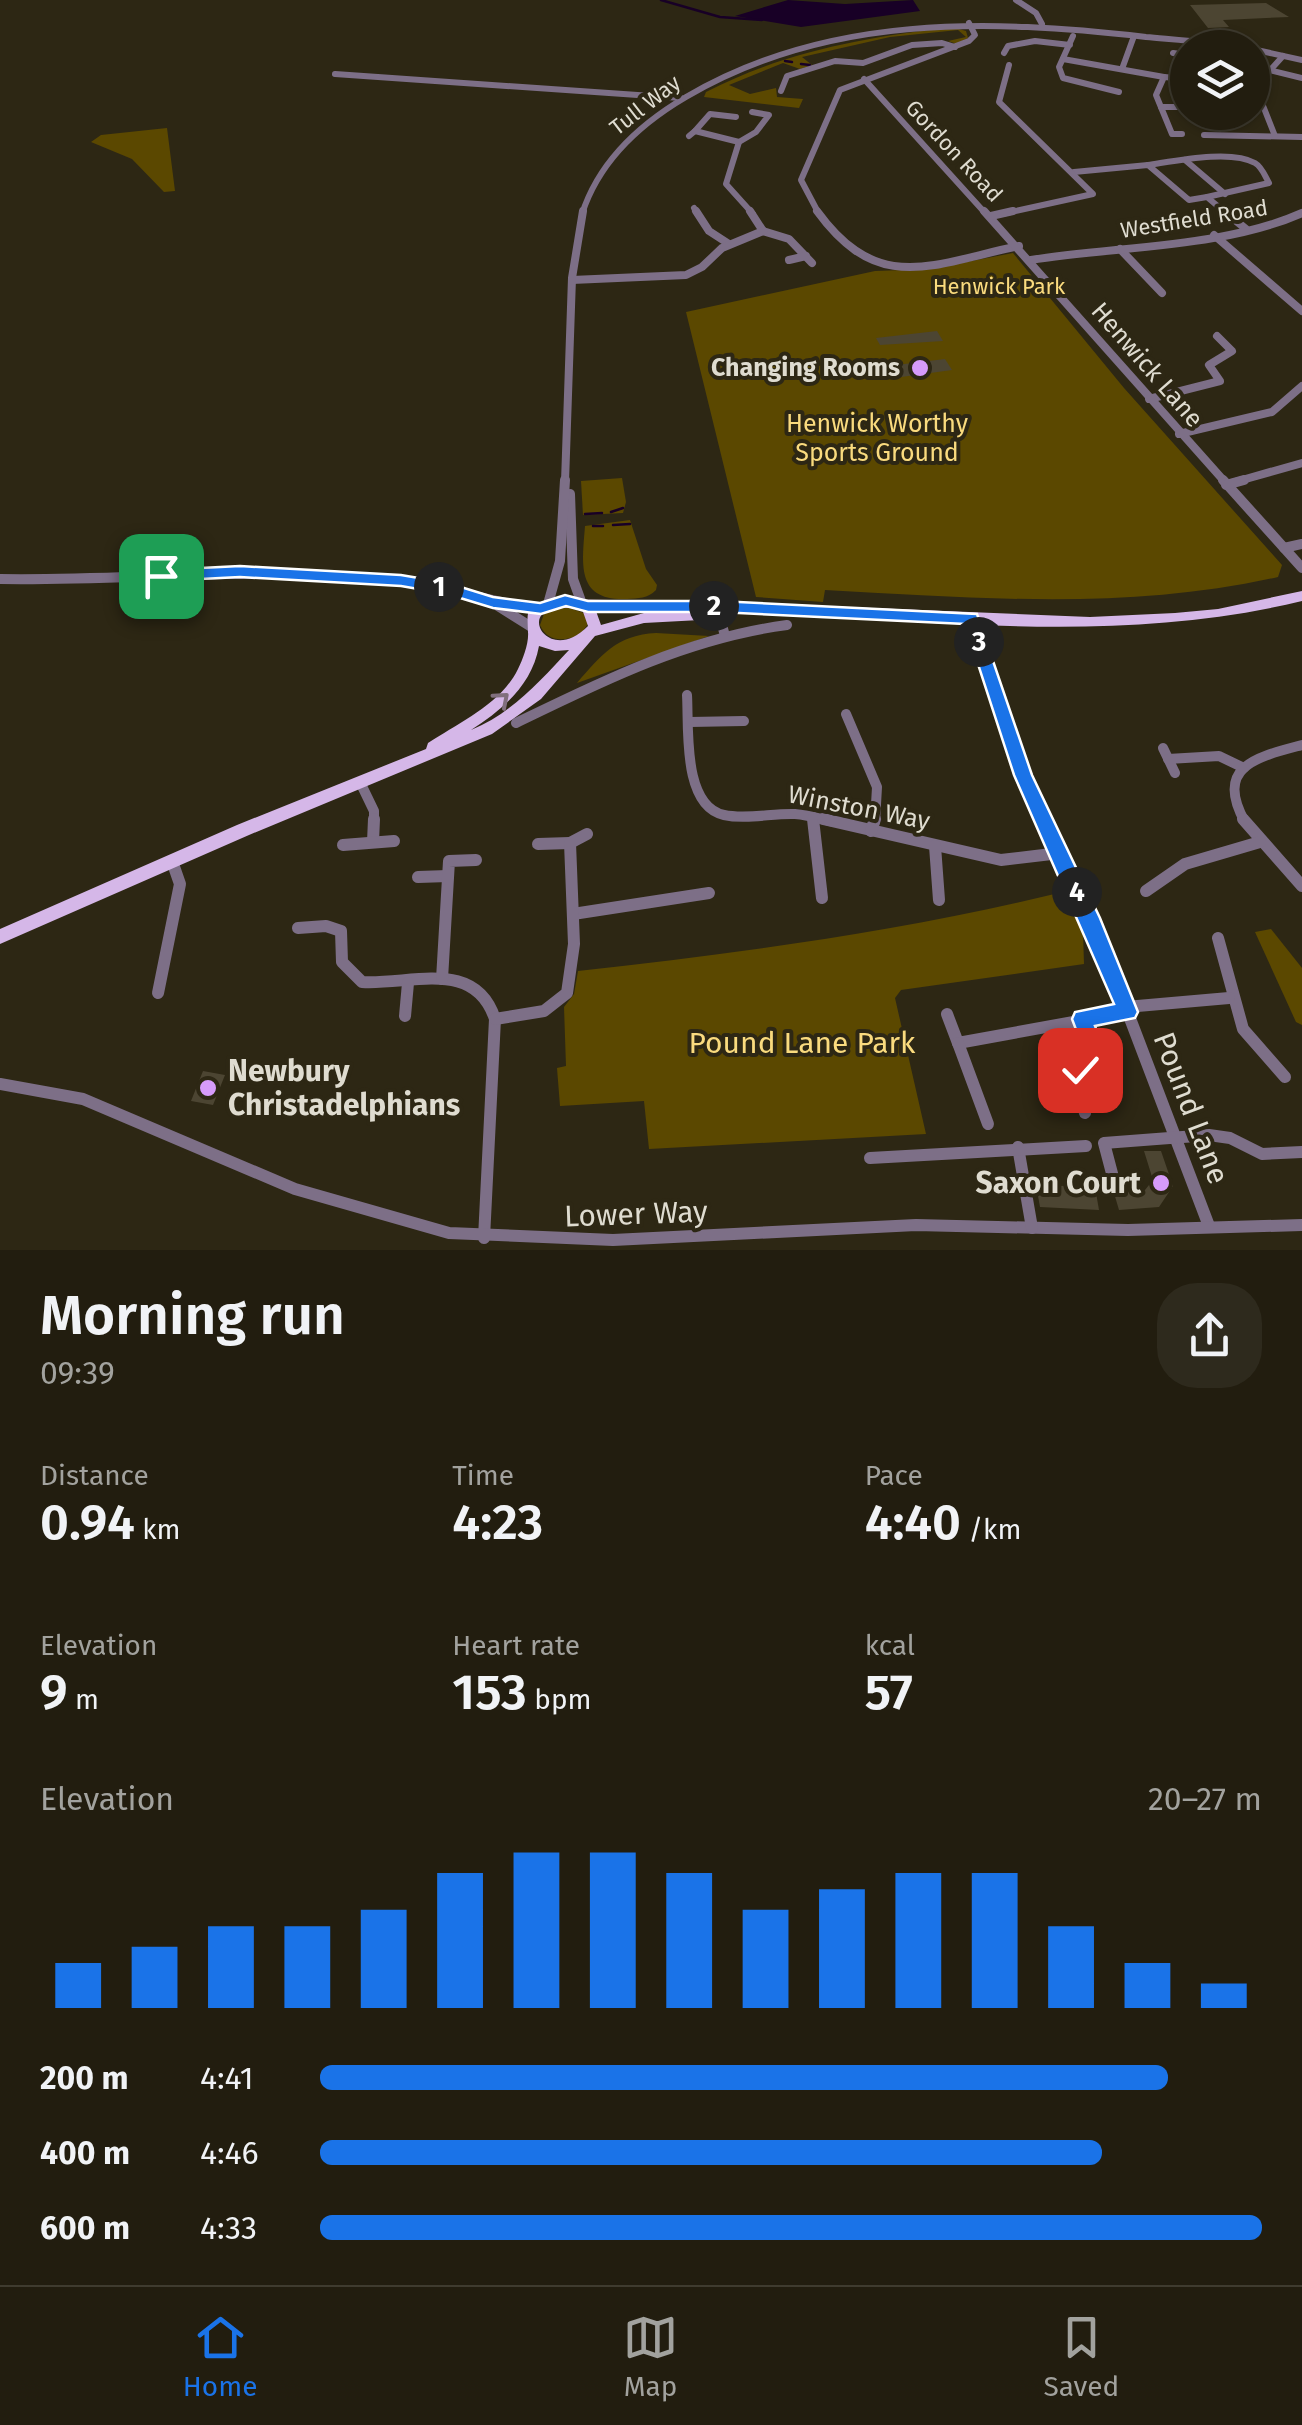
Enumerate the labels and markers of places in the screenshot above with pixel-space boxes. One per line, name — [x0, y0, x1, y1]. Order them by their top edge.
place label: Changing Rooms — [711, 353, 900, 383]
marker: Changing Rooms — [909, 357, 931, 379]
pin — [119, 534, 204, 619]
pin: 1 — [414, 562, 464, 612]
pin: 2 — [689, 581, 739, 631]
pin: 3 — [954, 617, 1004, 667]
pin: 4 — [1052, 867, 1102, 917]
pin — [1038, 1028, 1123, 1113]
place label: Newbury Christadelphians — [228, 1053, 460, 1123]
marker: Newbury Christadelphians — [197, 1077, 219, 1099]
place label: Saxon Court — [976, 1165, 1141, 1201]
marker: Saxon Court — [1150, 1172, 1172, 1194]

